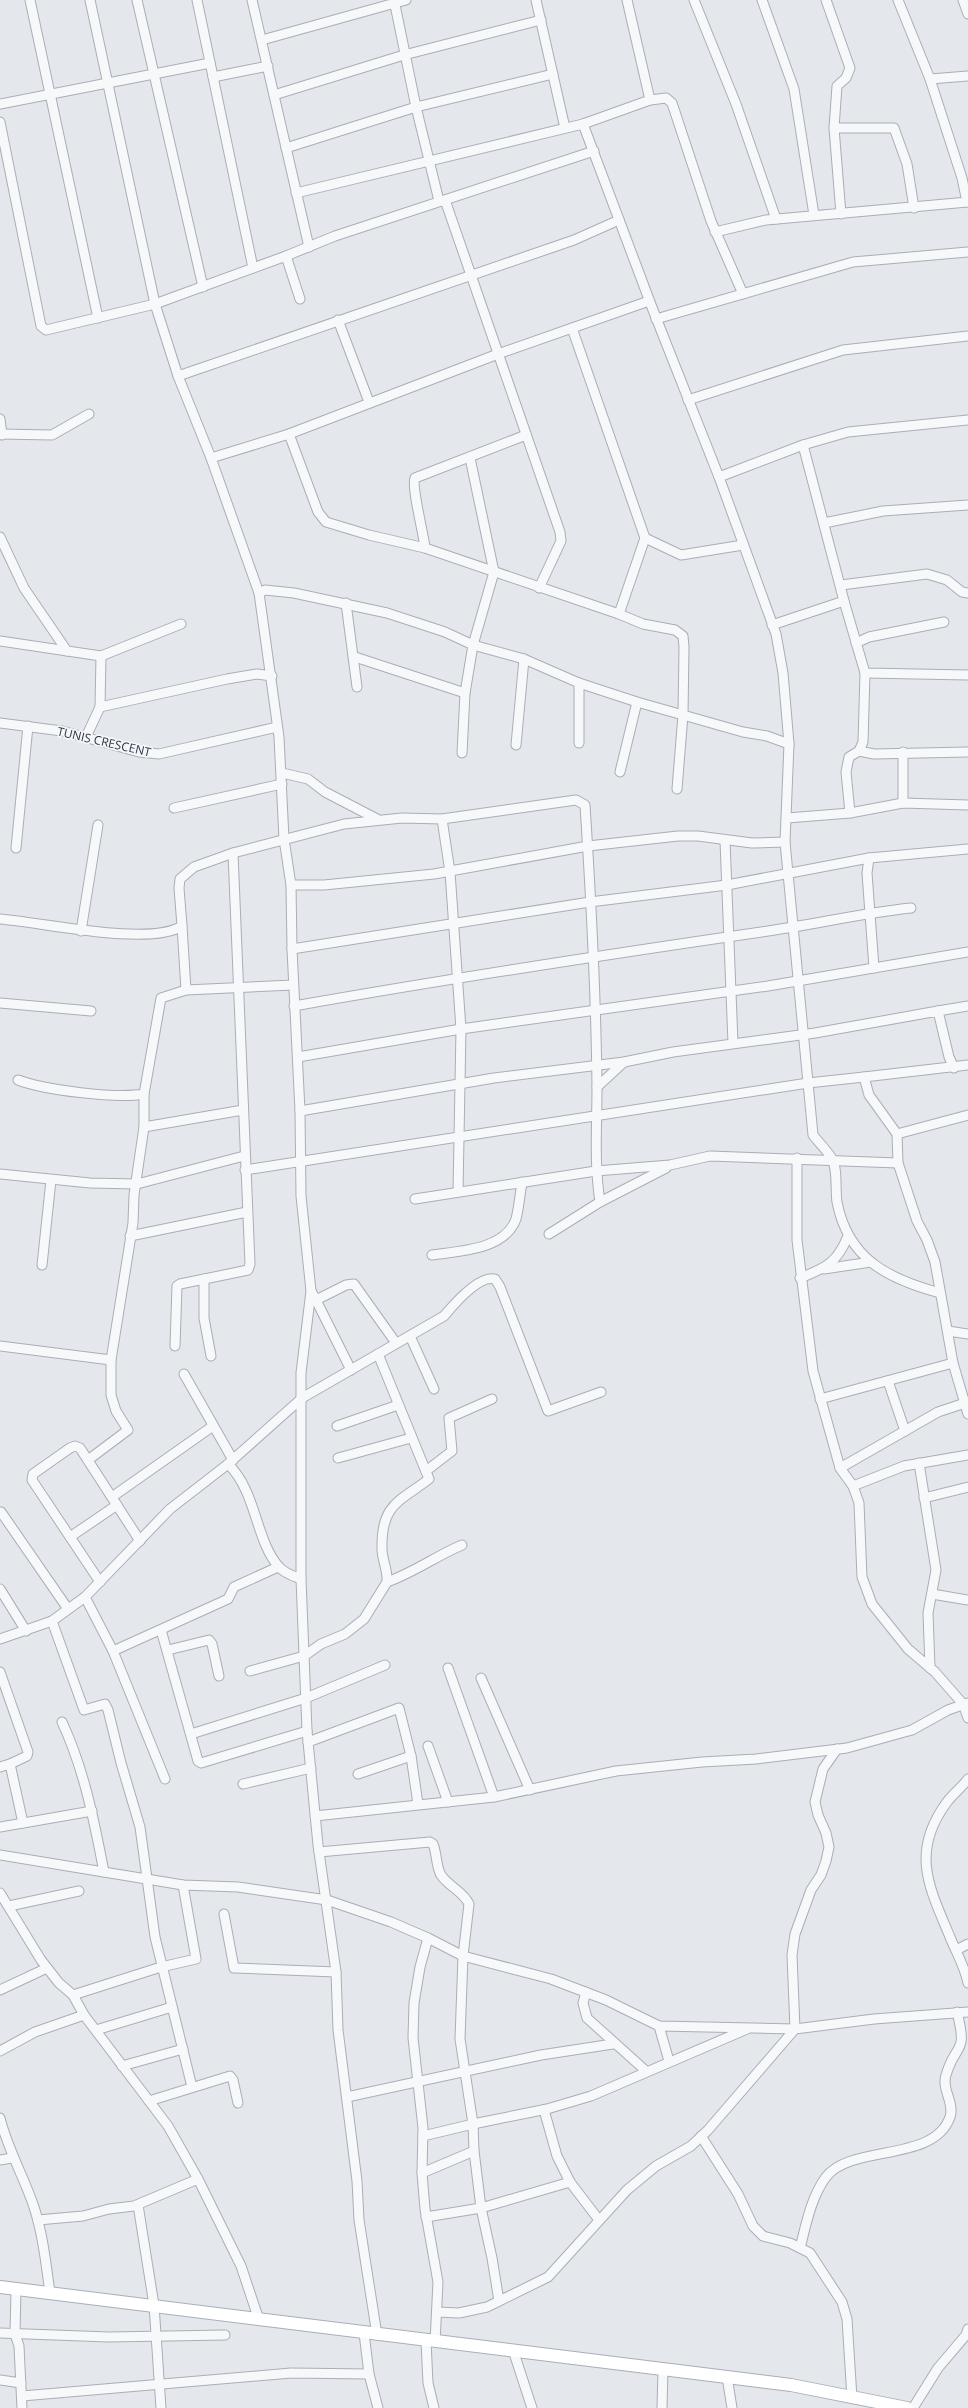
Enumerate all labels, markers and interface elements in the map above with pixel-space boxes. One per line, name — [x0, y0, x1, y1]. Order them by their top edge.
street label: TUNIS CRESCENT — [56, 722, 153, 761]

